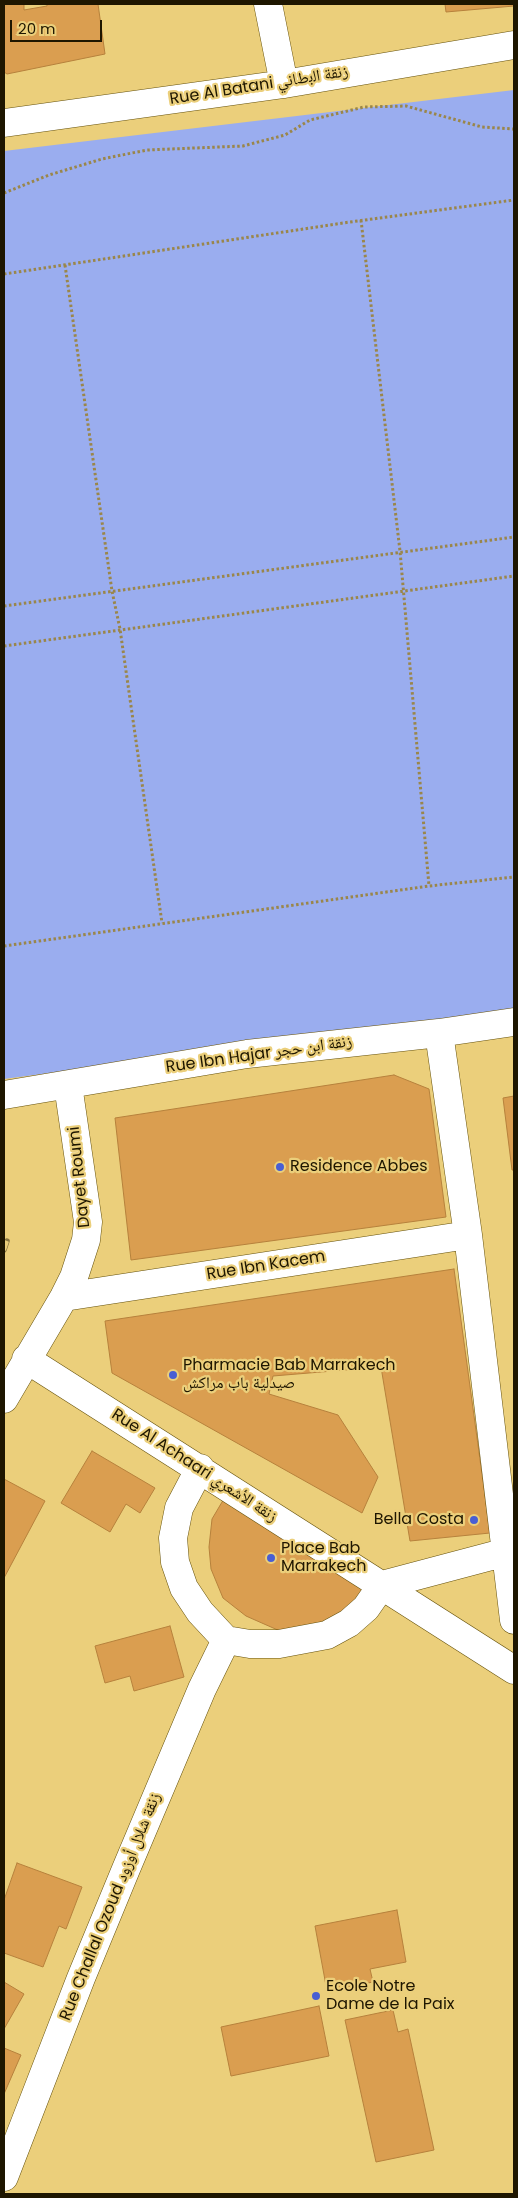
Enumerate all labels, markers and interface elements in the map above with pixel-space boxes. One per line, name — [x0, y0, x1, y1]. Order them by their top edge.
scale bar — [12, 10, 105, 42]
text: 20 m — [18, 18, 56, 39]
street label: Rue Al Batani زﻧﻘﺔ اﻟﺑطﺎﻧﻲ — [168, 62, 350, 110]
street label: Rue Ibn Hajar زنقة ابن حجر — [165, 1032, 353, 1078]
street label: Dayet Roumi — [65, 1125, 95, 1229]
place label: Residence Abbes — [290, 1157, 428, 1177]
marker: Residence Abbes — [274, 1161, 286, 1173]
street label: Rue Ibn Kacem — [205, 1247, 327, 1285]
place label: Pharmacie Bab Marrakech صيدلية باب مراكش — [183, 1356, 396, 1394]
marker: Pharmacie Bab Marrakech صيدلية باب مراكش — [167, 1369, 179, 1381]
street label: Rue Al Achaari زنقة الأشعري — [108, 1405, 280, 1527]
place label: Bella Costa — [374, 1510, 464, 1530]
marker: Bella Costa — [468, 1514, 480, 1526]
place label: Place Bab Marrakech — [281, 1539, 366, 1577]
marker: Place Bab Marrakech — [265, 1552, 277, 1564]
street label: Rue Challal Ozoud زنقة شلال أوزود — [56, 1790, 166, 2024]
place label: Ecole Notre Dame de la Paix — [326, 1977, 455, 2015]
marker: Ecole Notre Dame de la Paix — [310, 1990, 322, 2002]

